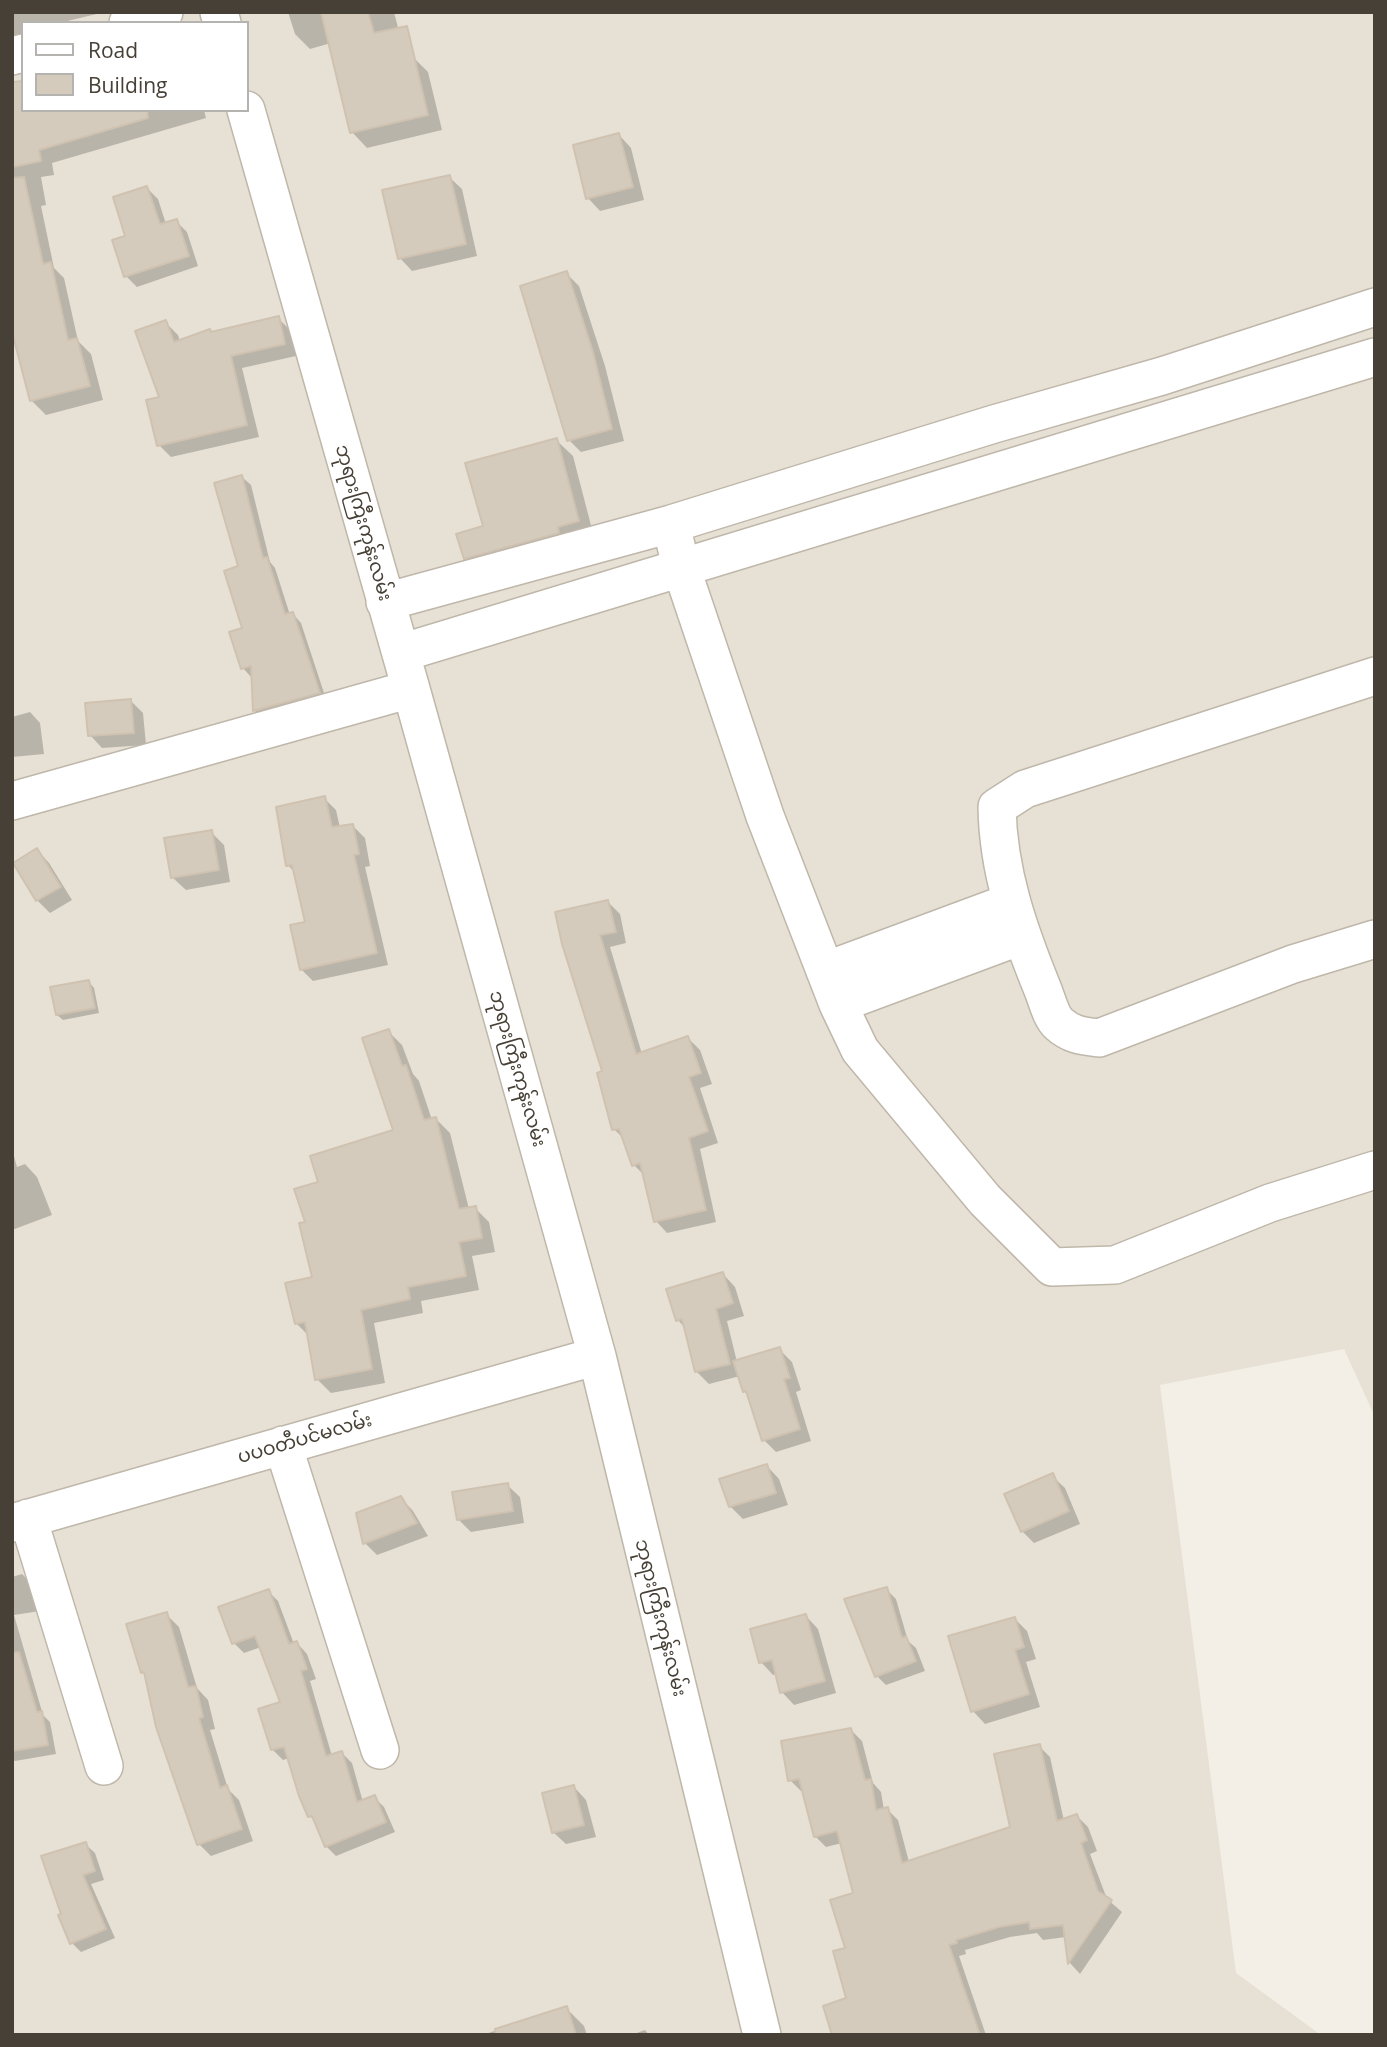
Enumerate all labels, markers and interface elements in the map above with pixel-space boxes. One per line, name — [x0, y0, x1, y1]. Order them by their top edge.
legend — [21, 21, 248, 112]
text: Road — [88, 36, 138, 64]
text: Building — [88, 71, 167, 99]
street label: ဘုရားကြီးကုန်းလမ်း — [330, 442, 396, 604]
street label: ဘုရားကြီးကုန်းလမ်း — [484, 988, 550, 1150]
street label: ပပဝတီပင်မလမ်း — [235, 1409, 375, 1469]
street label: ဘုရားကြီးကုန်းလမ်း — [629, 1537, 691, 1699]

